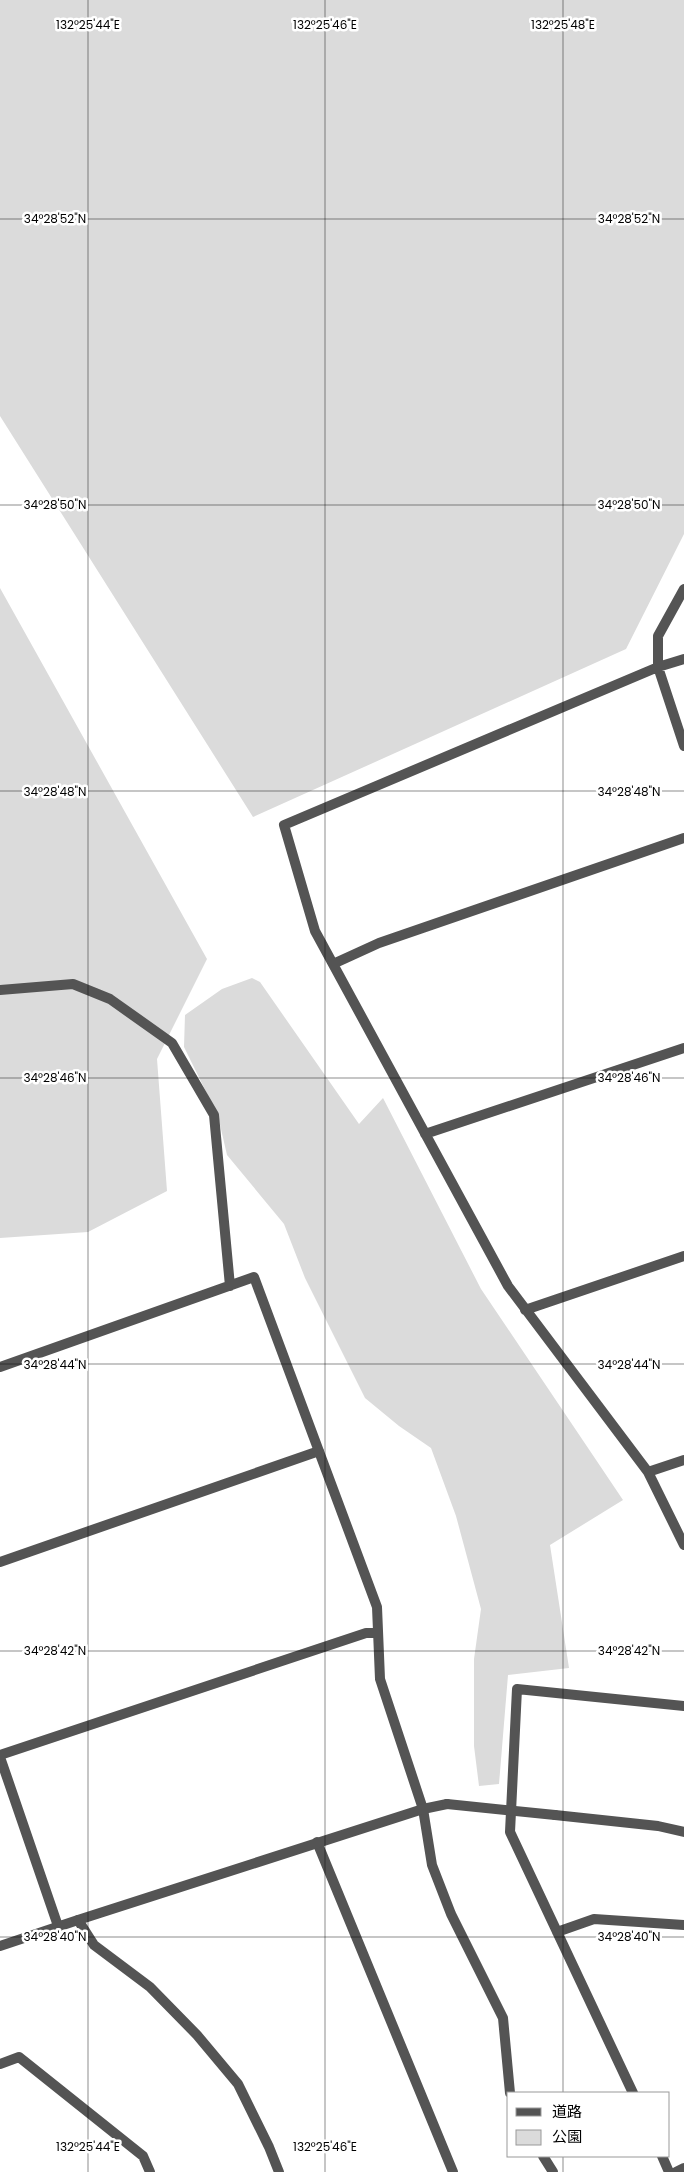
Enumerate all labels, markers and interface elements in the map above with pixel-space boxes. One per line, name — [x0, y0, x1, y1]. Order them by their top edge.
text: 132°25'44"E — [56, 16, 120, 33]
text: 132°25'46"E — [293, 16, 357, 33]
text: 132°25'48"E — [531, 16, 595, 33]
text: 34°28'52"N — [24, 210, 86, 227]
text: 34°28'52"N — [598, 210, 660, 227]
text: 34°28'50"N — [24, 496, 86, 513]
text: 34°28'50"N — [598, 496, 660, 513]
text: 34°28'48"N — [24, 783, 86, 800]
text: 34°28'48"N — [598, 783, 660, 800]
text: 34°28'46"N — [23, 1069, 87, 1086]
text: 34°28'46"N — [597, 1069, 661, 1086]
text: 34°28'44"N — [24, 1356, 86, 1373]
text: 34°28'44"N — [598, 1356, 660, 1373]
text: 34°28'42"N — [24, 1642, 86, 1659]
text: 34°28'42"N — [598, 1642, 660, 1659]
text: 34°28'40"N — [24, 1928, 86, 1945]
text: 34°28'40"N — [598, 1928, 660, 1945]
legend — [507, 2092, 669, 2157]
text: 道路 — [552, 2101, 582, 2122]
text: 公園 — [552, 2126, 582, 2147]
text: 132°25'44"E — [56, 2138, 120, 2155]
text: 132°25'46"E — [293, 2138, 357, 2155]

